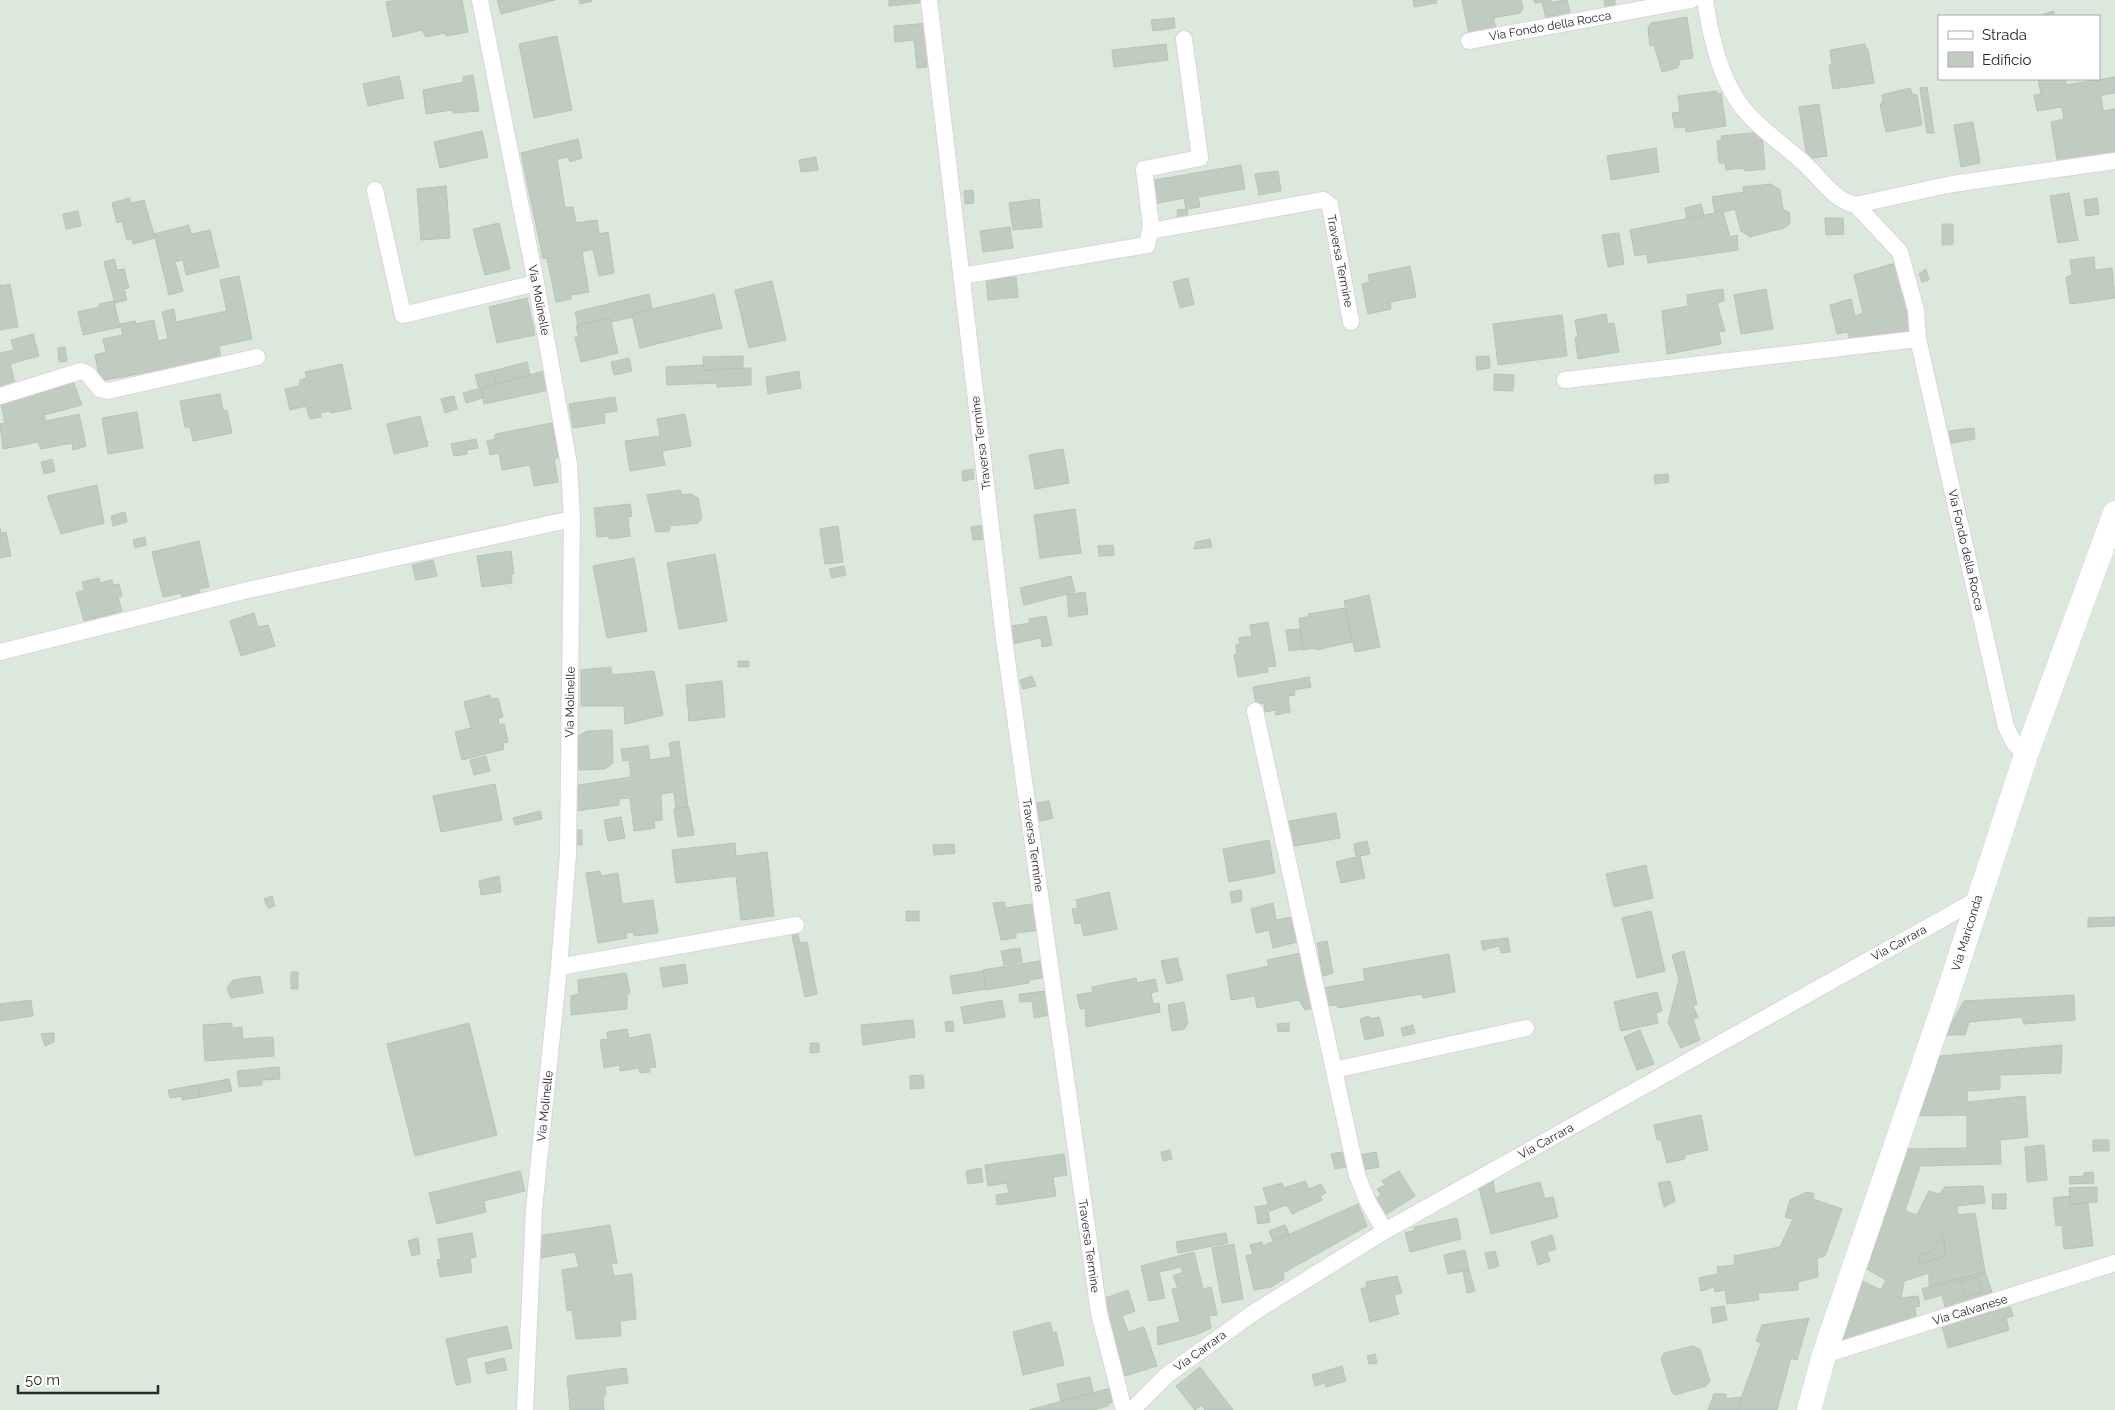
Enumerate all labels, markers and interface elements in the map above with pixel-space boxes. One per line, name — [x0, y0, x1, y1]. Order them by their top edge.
street label: Via Fondo della Rocca — [1488, 8, 1612, 44]
legend — [1938, 15, 2100, 80]
text: Strada — [1982, 26, 2027, 44]
text: Edificio — [1982, 51, 2032, 69]
street label: Traversa Termine — [1324, 213, 1356, 309]
street label: Via Molinelle — [525, 264, 553, 336]
street label: Traversa Termine — [968, 395, 994, 491]
street label: Via Fondo della Rocca — [1945, 488, 1987, 612]
street label: Via Molinelle — [562, 666, 578, 738]
street label: Traversa Termine — [1020, 797, 1046, 893]
street label: Via Mariconda — [1949, 893, 1985, 973]
street label: Via Carrara — [1869, 922, 1929, 964]
street label: Via Molinelle — [534, 1070, 556, 1142]
street label: Via Carrara — [1516, 1120, 1576, 1162]
street label: Traversa Termine — [1076, 1198, 1102, 1294]
street label: Via Calvanese — [1931, 1292, 2009, 1328]
street label: Via Carrara — [1171, 1327, 1229, 1375]
scale bar — [18, 1362, 158, 1394]
text: 50 m — [25, 1371, 60, 1389]

